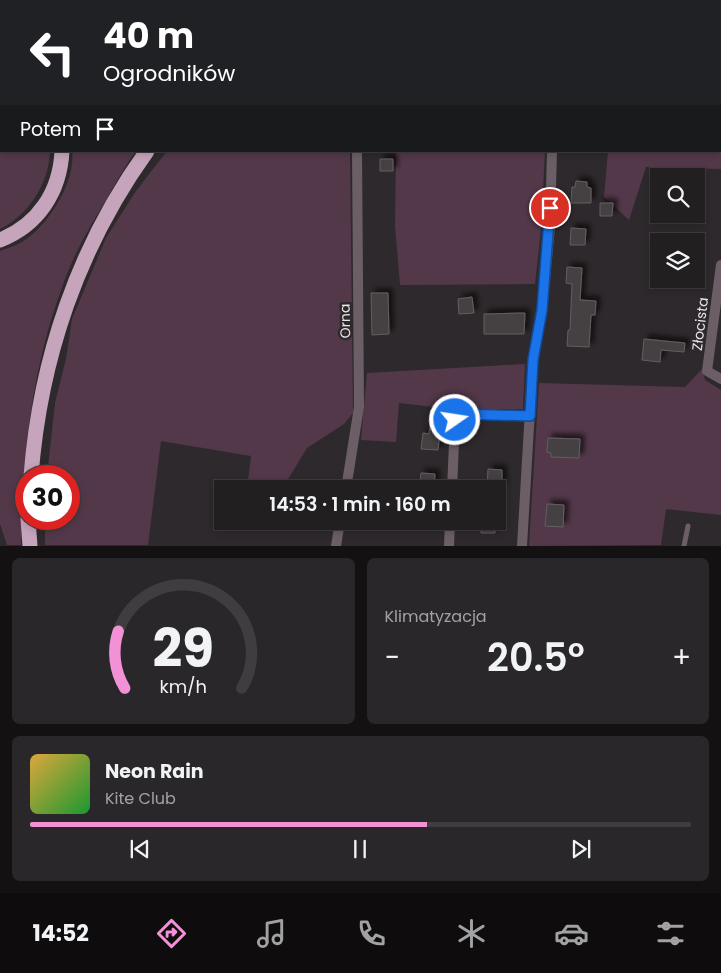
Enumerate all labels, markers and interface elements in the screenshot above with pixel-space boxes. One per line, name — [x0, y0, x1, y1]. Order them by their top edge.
text: 40 m — [103, 11, 194, 60]
icon: left — [20, 20, 85, 85]
text: Ogrodników — [103, 58, 235, 89]
icon: arrive — [91, 115, 119, 143]
text: Potem — [20, 116, 81, 143]
map controls — [650, 168, 705, 288]
button: search — [650, 168, 705, 223]
pin — [529, 187, 571, 229]
icon: arrive — [536, 194, 564, 222]
button: layers — [650, 233, 705, 288]
street label: Złocista — [687, 296, 713, 352]
street label: Orna — [335, 303, 355, 339]
position arrow — [428, 393, 480, 445]
speed limit sign: 30 — [15, 465, 80, 530]
text: 14:53 · 1 min · 160 m — [269, 491, 451, 518]
text: Klimatyzacja — [385, 605, 487, 628]
text: 29 — [152, 612, 214, 685]
text: 20.5° — [487, 631, 585, 684]
text: − — [385, 638, 400, 677]
text: + — [672, 638, 691, 677]
text: km/h — [159, 674, 207, 699]
text: Neon Rain — [105, 758, 204, 785]
text: Kite Club — [105, 787, 176, 810]
icon: previous — [126, 835, 154, 863]
icon: pause — [346, 835, 374, 863]
icon: next — [567, 835, 595, 863]
icon: directions — [154, 916, 189, 951]
icon: music — [254, 916, 289, 951]
icon: phone — [354, 916, 389, 951]
icon: climate — [454, 916, 489, 951]
icon: car — [554, 916, 589, 951]
icon: filters — [653, 916, 688, 951]
text: 14:52 — [32, 918, 89, 949]

